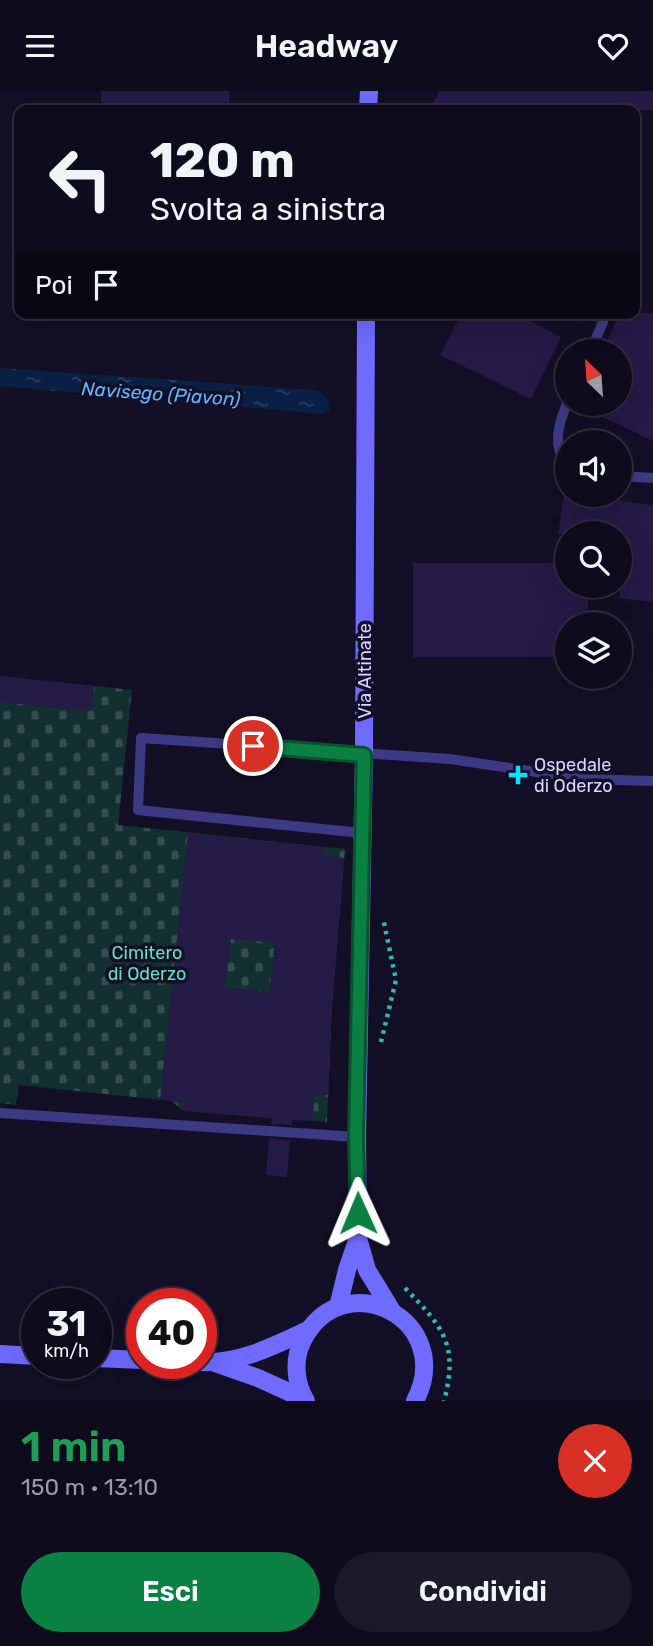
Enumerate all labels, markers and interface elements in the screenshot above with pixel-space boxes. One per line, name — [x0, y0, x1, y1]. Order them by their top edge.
icon: menu — [21, 27, 59, 65]
text: Headway — [255, 27, 398, 65]
icon: heart — [594, 27, 632, 65]
text: 120 m — [150, 131, 295, 189]
icon: left — [35, 133, 126, 224]
text: Svolta a sinistra — [150, 190, 386, 228]
icon: arrive — [87, 266, 125, 304]
text: Poi — [35, 270, 73, 301]
north arrow — [555, 339, 632, 417]
map controls — [555, 339, 632, 689]
water label: Navisego (Piavon) — [81, 377, 242, 411]
button: sound — [555, 430, 632, 507]
button: search — [555, 521, 632, 598]
button: layers — [555, 612, 632, 689]
street label: Via Altinate — [354, 623, 376, 719]
pin — [223, 716, 283, 776]
icon: arrive — [234, 727, 272, 765]
place label: Ospedale di Oderzo — [534, 754, 613, 797]
marker: Ospedale di Oderzo — [508, 765, 528, 785]
park label: Cimitero di Oderzo — [108, 942, 186, 985]
position arrow — [321, 1176, 395, 1250]
speed limit sign: 40 — [126, 1288, 217, 1379]
text: 31 — [47, 1303, 86, 1345]
text: km/h — [44, 1340, 89, 1362]
text: 1 min — [21, 1422, 127, 1472]
button: close — [558, 1424, 632, 1498]
text: 150 m · 13:10 — [21, 1473, 158, 1501]
button: Esci — [21, 1552, 320, 1632]
button: Condividi — [334, 1552, 632, 1632]

